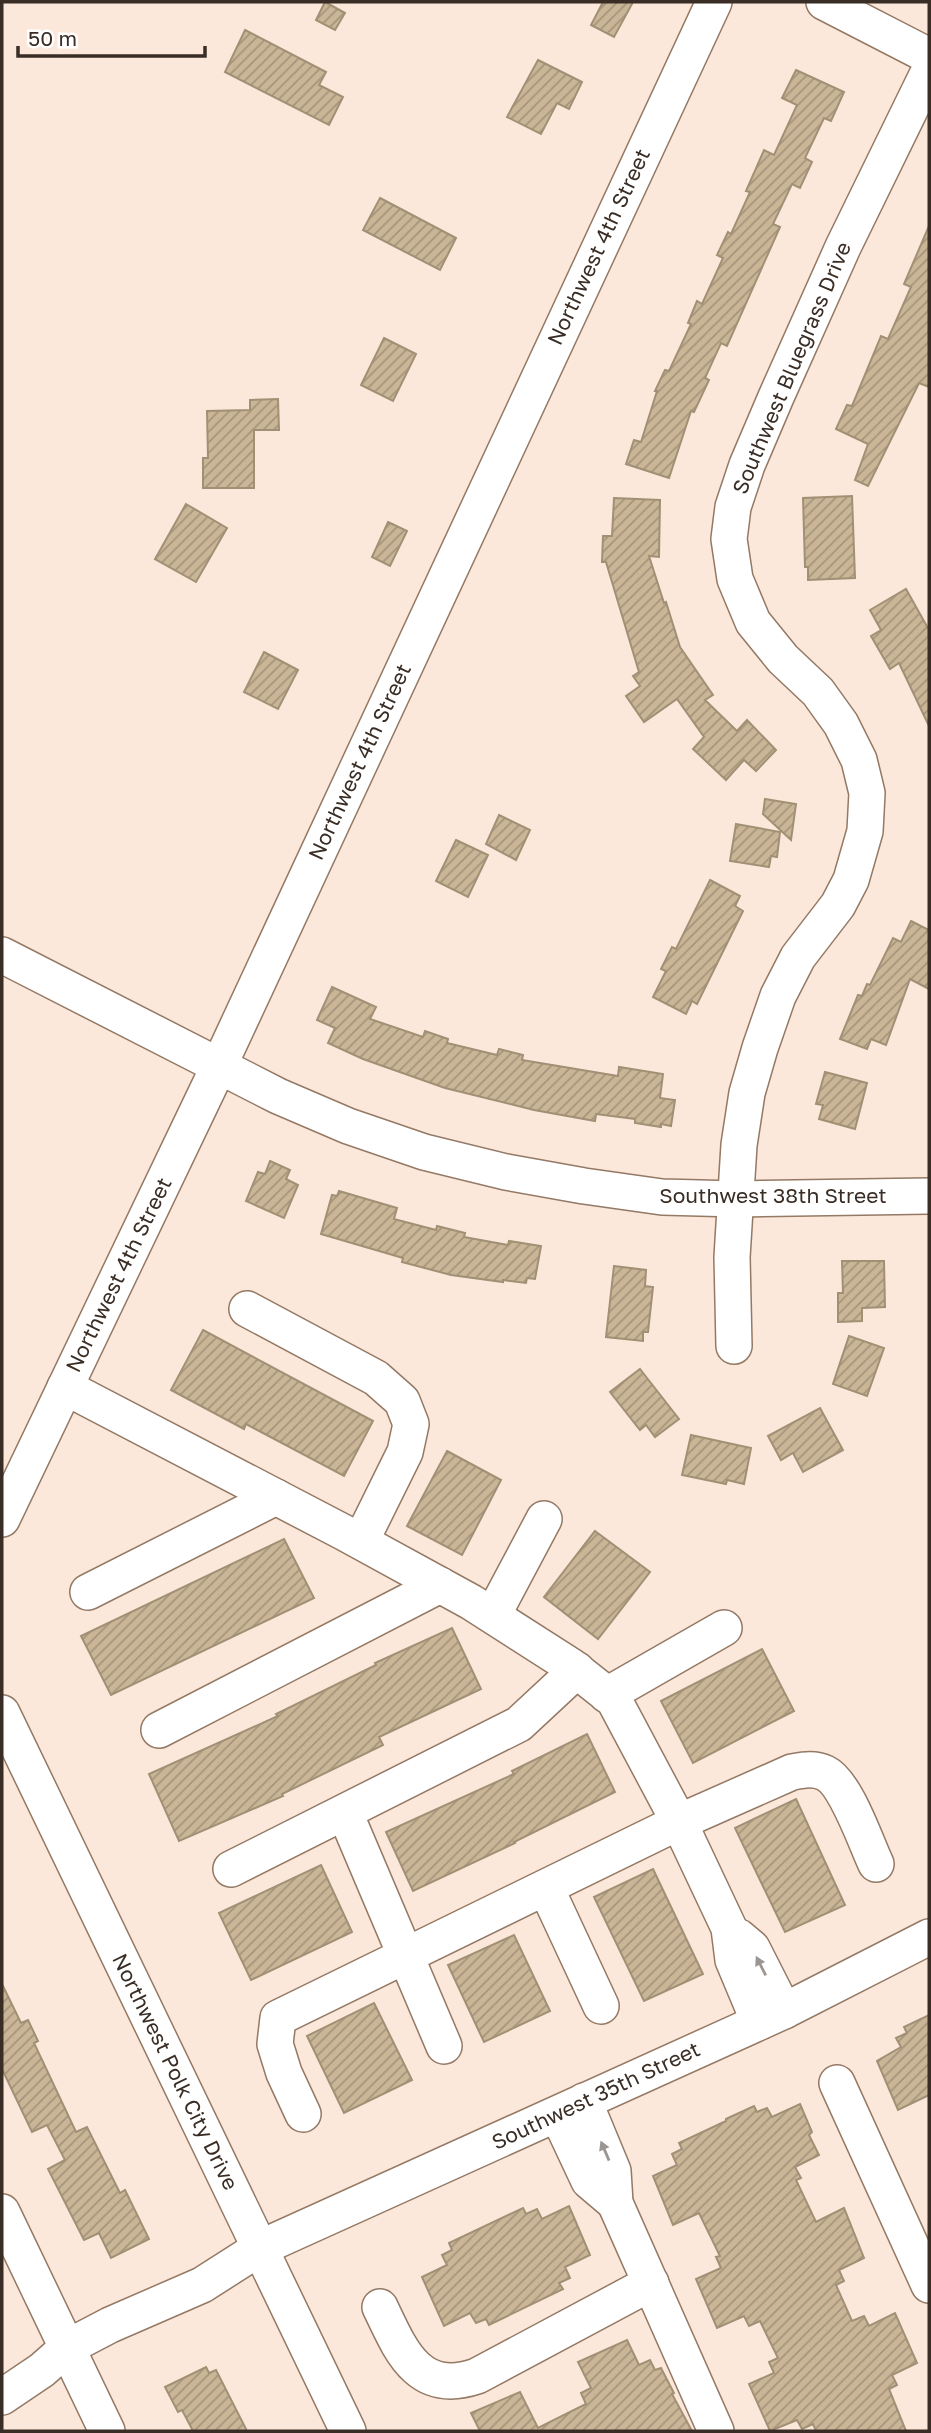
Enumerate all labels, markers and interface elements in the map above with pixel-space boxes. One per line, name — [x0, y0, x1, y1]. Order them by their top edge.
scale bar — [18, 14, 205, 58]
text: 50 m — [28, 25, 77, 51]
street label: Northwest 4th Street — [541, 144, 655, 349]
street label: Southwest Bluegrass Drive — [726, 238, 856, 498]
street label: Northwest 4th Street — [302, 659, 416, 864]
street label: Northwest 4th Street — [60, 1173, 177, 1376]
street label: Southwest 38th Street — [659, 1182, 887, 1208]
street label: Northwest Polk City Drive — [107, 1949, 245, 2194]
one-way arrow — [756, 1956, 767, 1976]
street label: Southwest 35th Street — [487, 2035, 704, 2155]
one-way arrow — [599, 2141, 611, 2161]

